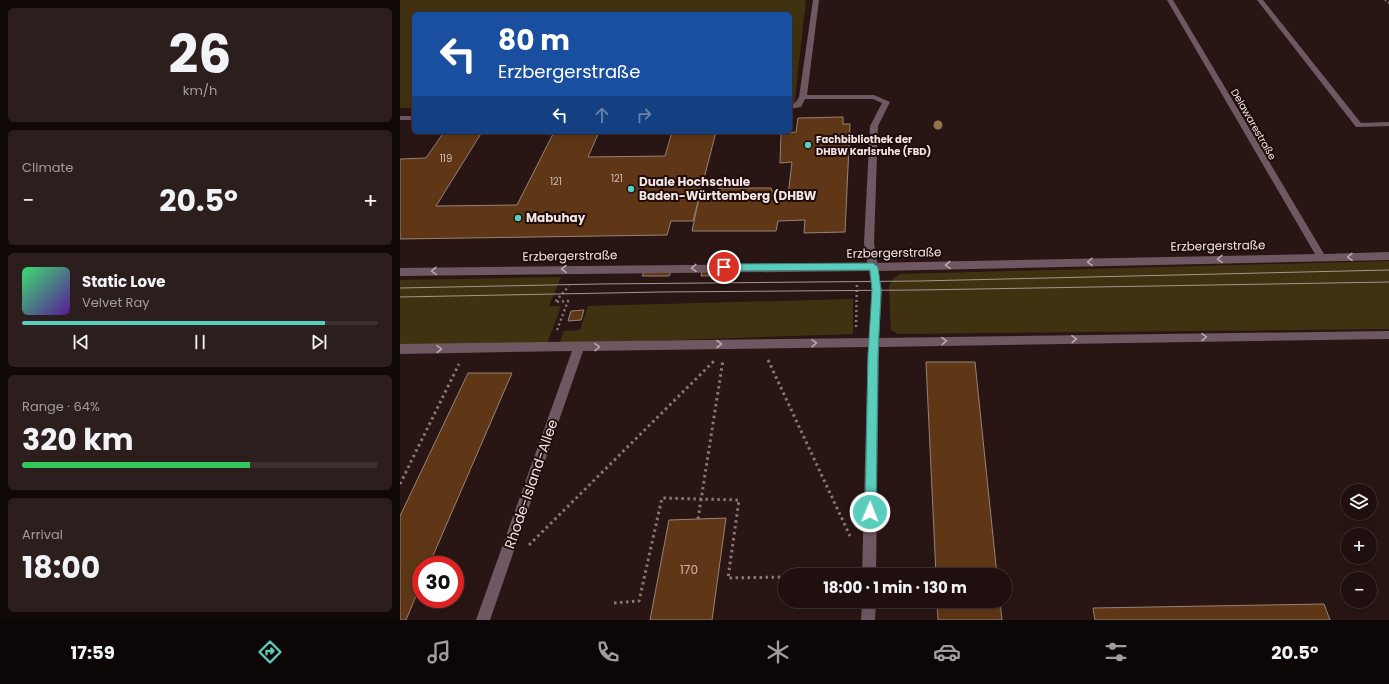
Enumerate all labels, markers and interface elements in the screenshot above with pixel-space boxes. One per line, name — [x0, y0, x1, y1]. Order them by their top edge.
text: 26 — [169, 18, 231, 91]
text: 80 m — [498, 21, 570, 60]
icon: left — [432, 28, 484, 80]
text: Erzbergerstraße — [498, 59, 640, 84]
text: km/h — [183, 81, 217, 100]
street label: Delawarestraße — [1227, 86, 1280, 163]
icon: left — [549, 104, 571, 126]
icon: ahead — [591, 104, 613, 126]
icon: right — [633, 104, 655, 126]
place label: Fachbibliothek der DHBW Karlsruhe (FBD) — [816, 132, 931, 159]
marker: Fachbibliothek der DHBW Karlsruhe (FBD) — [803, 140, 813, 150]
house number: 119 — [440, 151, 452, 166]
text: Climate — [22, 158, 73, 177]
house number: 121 — [611, 171, 623, 186]
place label: Duale Hochschule Baden-Württemberg (DHBW — [639, 173, 817, 204]
house number: 121 — [550, 174, 562, 189]
text: 20.5° — [159, 179, 238, 222]
marker: Duale Hochschule Baden-Württemberg (DHBW — [626, 184, 636, 194]
text: − — [22, 185, 34, 216]
text: + — [363, 185, 378, 216]
place label: Mabuhay — [526, 209, 586, 226]
marker: Mabuhay — [513, 213, 523, 223]
street label: Erzbergerstraße — [1170, 236, 1266, 255]
street label: Erzbergerstraße — [846, 243, 942, 262]
street label: Erzbergerstraße — [522, 246, 618, 265]
pin — [707, 250, 741, 284]
one-way arrow — [1347, 253, 1353, 261]
one-way arrow — [1217, 255, 1223, 263]
icon: arrive — [713, 256, 735, 278]
one-way arrow — [1087, 258, 1093, 266]
one-way arrow — [945, 261, 951, 269]
one-way arrow — [691, 264, 697, 272]
one-way arrow — [561, 265, 567, 273]
one-way arrow — [431, 267, 437, 275]
text: Static Love — [82, 271, 166, 292]
text: Velvet Ray — [82, 293, 150, 312]
icon: previous — [70, 331, 92, 353]
icon: pause — [189, 331, 211, 353]
icon: next — [308, 331, 330, 353]
one-way arrow — [1201, 333, 1207, 342]
one-way arrow — [1071, 335, 1077, 343]
one-way arrow — [941, 337, 947, 345]
one-way arrow — [811, 339, 817, 347]
one-way arrow — [716, 340, 722, 348]
one-way arrow — [594, 343, 600, 351]
one-way arrow — [436, 345, 442, 353]
text: Range · 64% — [22, 397, 100, 416]
street label: Rhode-Island-Allee — [499, 416, 563, 551]
text: 320 km — [22, 418, 134, 461]
map controls — [1341, 484, 1377, 608]
button: layers — [1341, 484, 1377, 520]
position arrow — [849, 491, 891, 533]
text: Arrival — [22, 525, 63, 544]
button: + — [1341, 528, 1377, 564]
text: 18:00 — [22, 546, 100, 589]
speed limit sign: 30 — [412, 556, 464, 608]
house number: 170 — [680, 561, 698, 578]
button: − — [1341, 572, 1377, 608]
text: 18:00 · 1 min · 130 m — [823, 577, 967, 598]
icon: directions — [256, 638, 284, 666]
icon: music — [425, 638, 453, 666]
icon: phone — [594, 638, 622, 666]
icon: climate — [764, 638, 792, 666]
icon: car — [933, 638, 961, 666]
icon: filters — [1102, 638, 1130, 666]
text: 17:59 — [71, 640, 115, 665]
text: 20.5° — [1271, 640, 1318, 665]

